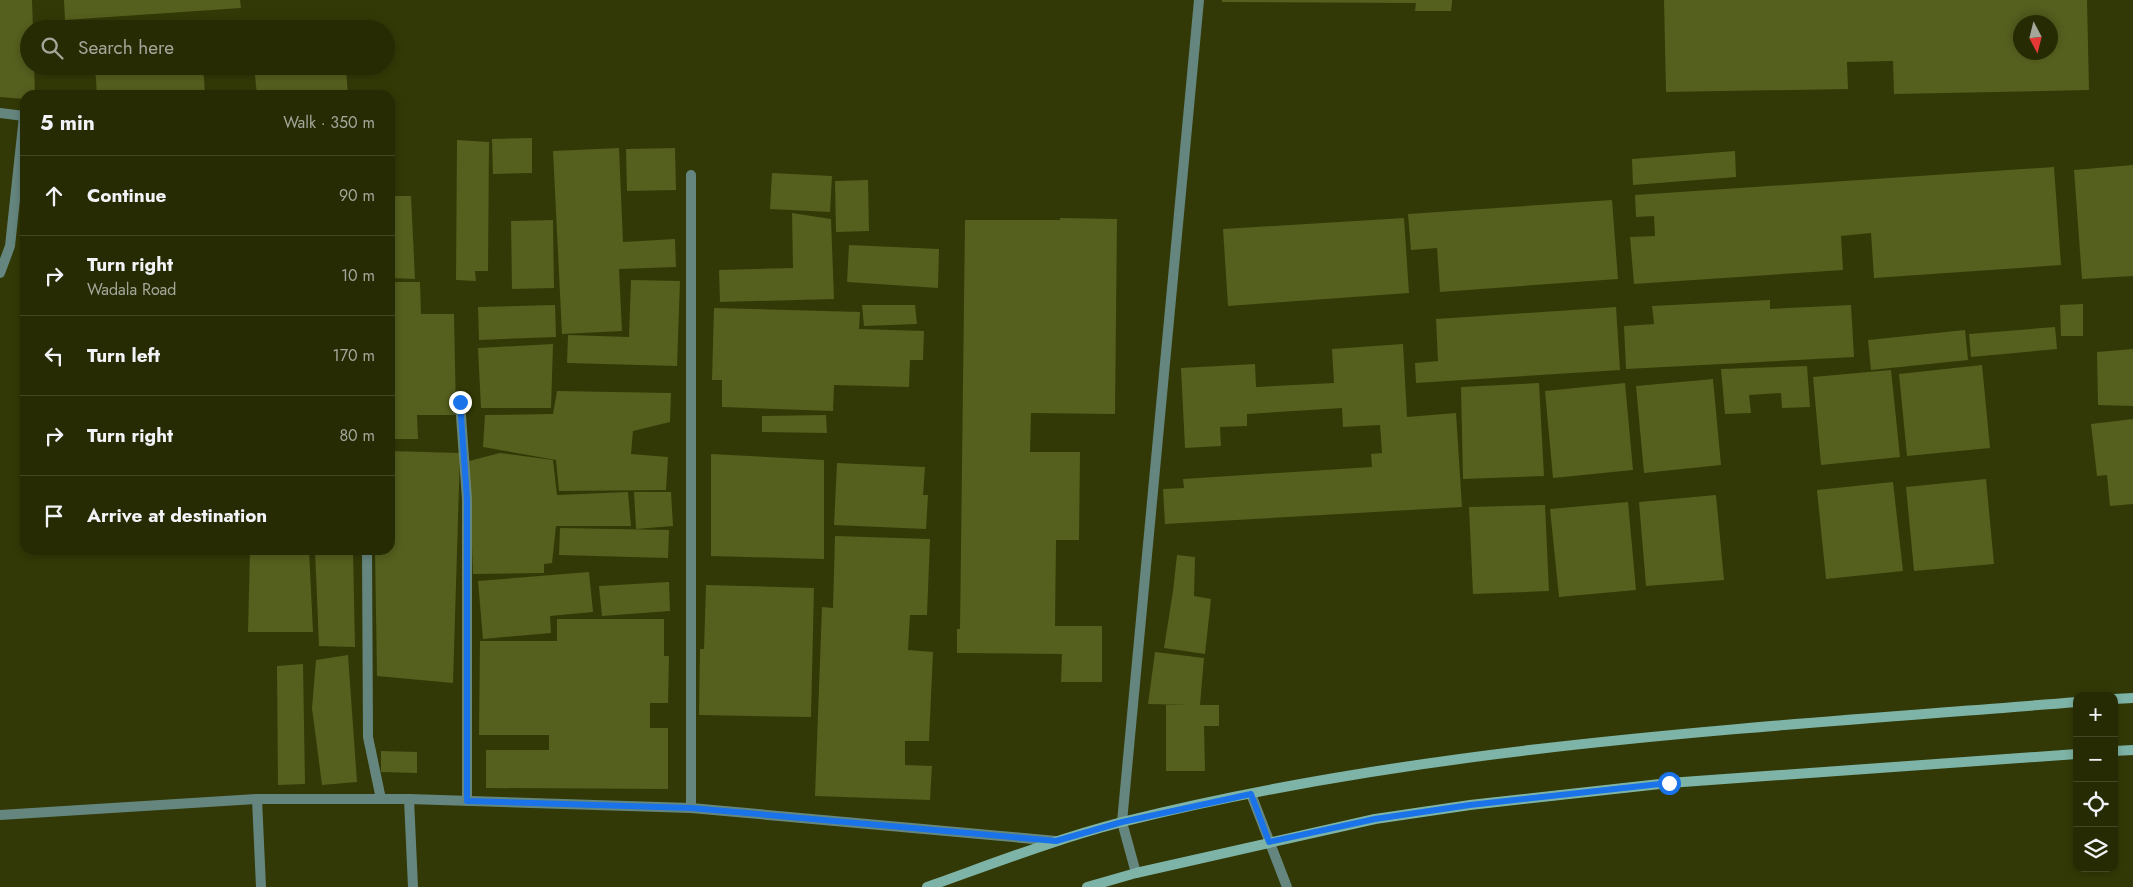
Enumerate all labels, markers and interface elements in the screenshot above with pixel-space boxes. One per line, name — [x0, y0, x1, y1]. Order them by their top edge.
north arrow — [2013, 15, 2058, 60]
search box — [20, 20, 395, 75]
icon: search — [38, 34, 66, 62]
text: Search here — [78, 34, 174, 61]
text: 5 min — [40, 108, 95, 138]
text: Walk · 350 m — [283, 111, 375, 134]
icon: ahead — [40, 182, 68, 210]
text: Continue — [87, 182, 166, 209]
text: 90 m — [339, 184, 375, 207]
text: Turn right — [87, 251, 173, 278]
icon: right — [40, 262, 68, 290]
text: 10 m — [341, 264, 375, 287]
text: Wadala Road — [87, 278, 176, 301]
icon: left — [40, 342, 68, 370]
text: Turn left — [87, 342, 160, 369]
text: 170 m — [333, 344, 375, 367]
route end — [449, 391, 472, 414]
icon: right — [40, 422, 68, 450]
text: Turn right — [87, 422, 173, 449]
text: 80 m — [339, 424, 375, 447]
icon: arrive — [40, 502, 68, 530]
text: Arrive at destination — [87, 502, 267, 529]
map controls — [2073, 692, 2118, 872]
button: + — [2073, 692, 2118, 737]
button: − — [2073, 737, 2118, 782]
route start — [1658, 772, 1681, 795]
button: locate — [2073, 782, 2118, 827]
button: layers — [2073, 827, 2118, 872]

